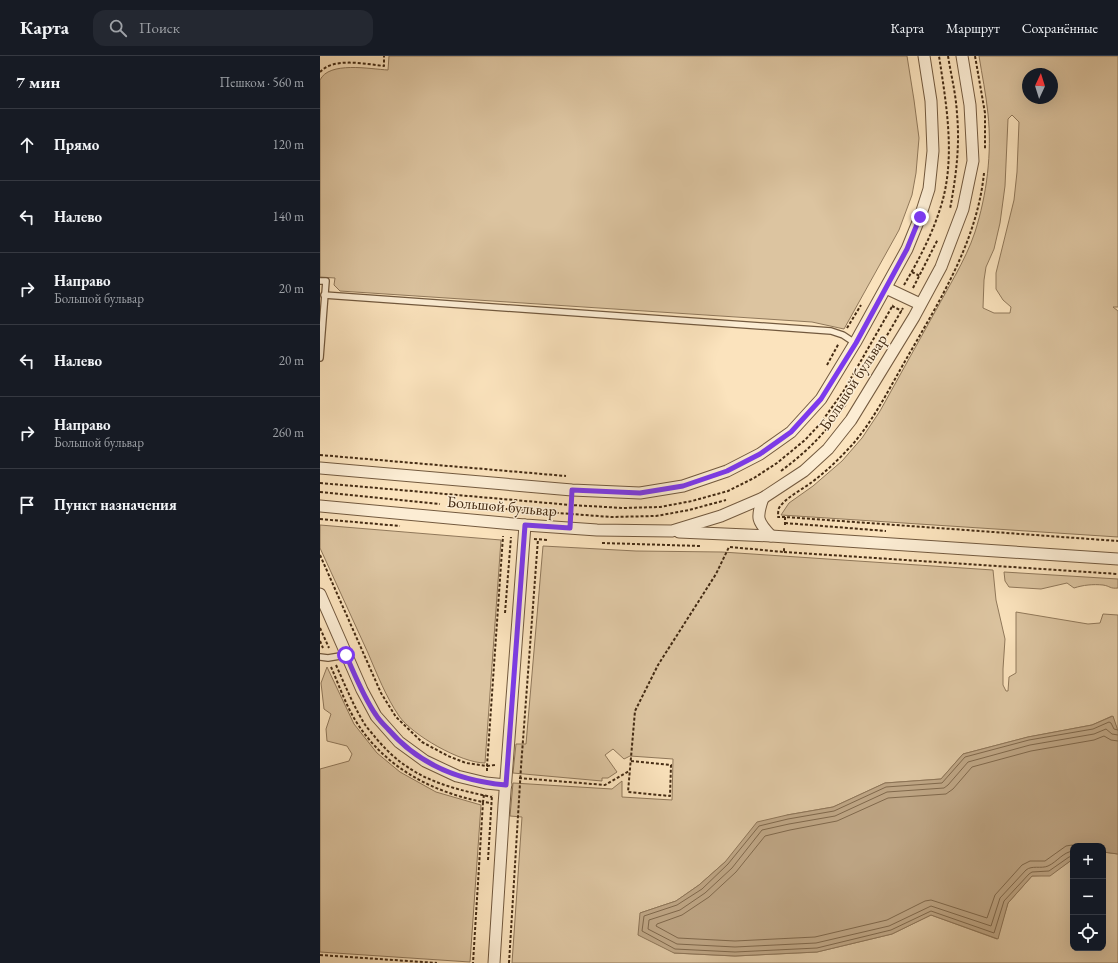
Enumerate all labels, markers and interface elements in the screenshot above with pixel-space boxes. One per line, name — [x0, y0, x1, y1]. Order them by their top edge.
search box — [93, 10, 373, 46]
text: Карта — [20, 15, 69, 40]
icon: search — [107, 17, 129, 39]
text: Поиск — [139, 18, 180, 37]
text: Карта — [891, 19, 924, 37]
text: Маршрут — [946, 19, 1000, 37]
text: Сохранённые — [1022, 19, 1098, 37]
north arrow — [1022, 68, 1058, 104]
text: 7 мин — [16, 71, 60, 93]
text: Пешком · 560 m — [220, 74, 304, 91]
icon: ahead — [16, 134, 38, 156]
text: Прямо — [54, 135, 99, 154]
text: 120 m — [273, 136, 304, 153]
icon: left — [16, 206, 38, 228]
text: Налево — [54, 207, 102, 226]
text: 140 m — [273, 208, 304, 225]
route end — [911, 208, 929, 226]
text: Направо — [54, 271, 111, 290]
icon: right — [16, 278, 38, 300]
text: 20 m — [279, 280, 304, 297]
text: Большой бульвар — [54, 290, 144, 307]
street label: Большой бульвар — [814, 330, 892, 434]
icon: left — [16, 350, 38, 372]
text: Налево — [54, 351, 102, 370]
text: 20 m — [279, 352, 304, 369]
text: Направо — [54, 415, 111, 434]
icon: right — [16, 422, 38, 444]
text: 260 m — [273, 424, 304, 441]
text: Большой бульвар — [54, 434, 144, 451]
street label: Большой бульвар — [446, 491, 558, 521]
icon: arrive — [16, 494, 38, 516]
text: Пункт назначения — [54, 495, 177, 514]
route start — [337, 646, 355, 664]
map controls — [1070, 843, 1106, 951]
button: + — [1070, 843, 1106, 879]
button: − — [1070, 879, 1106, 915]
button: locate — [1070, 915, 1106, 951]

